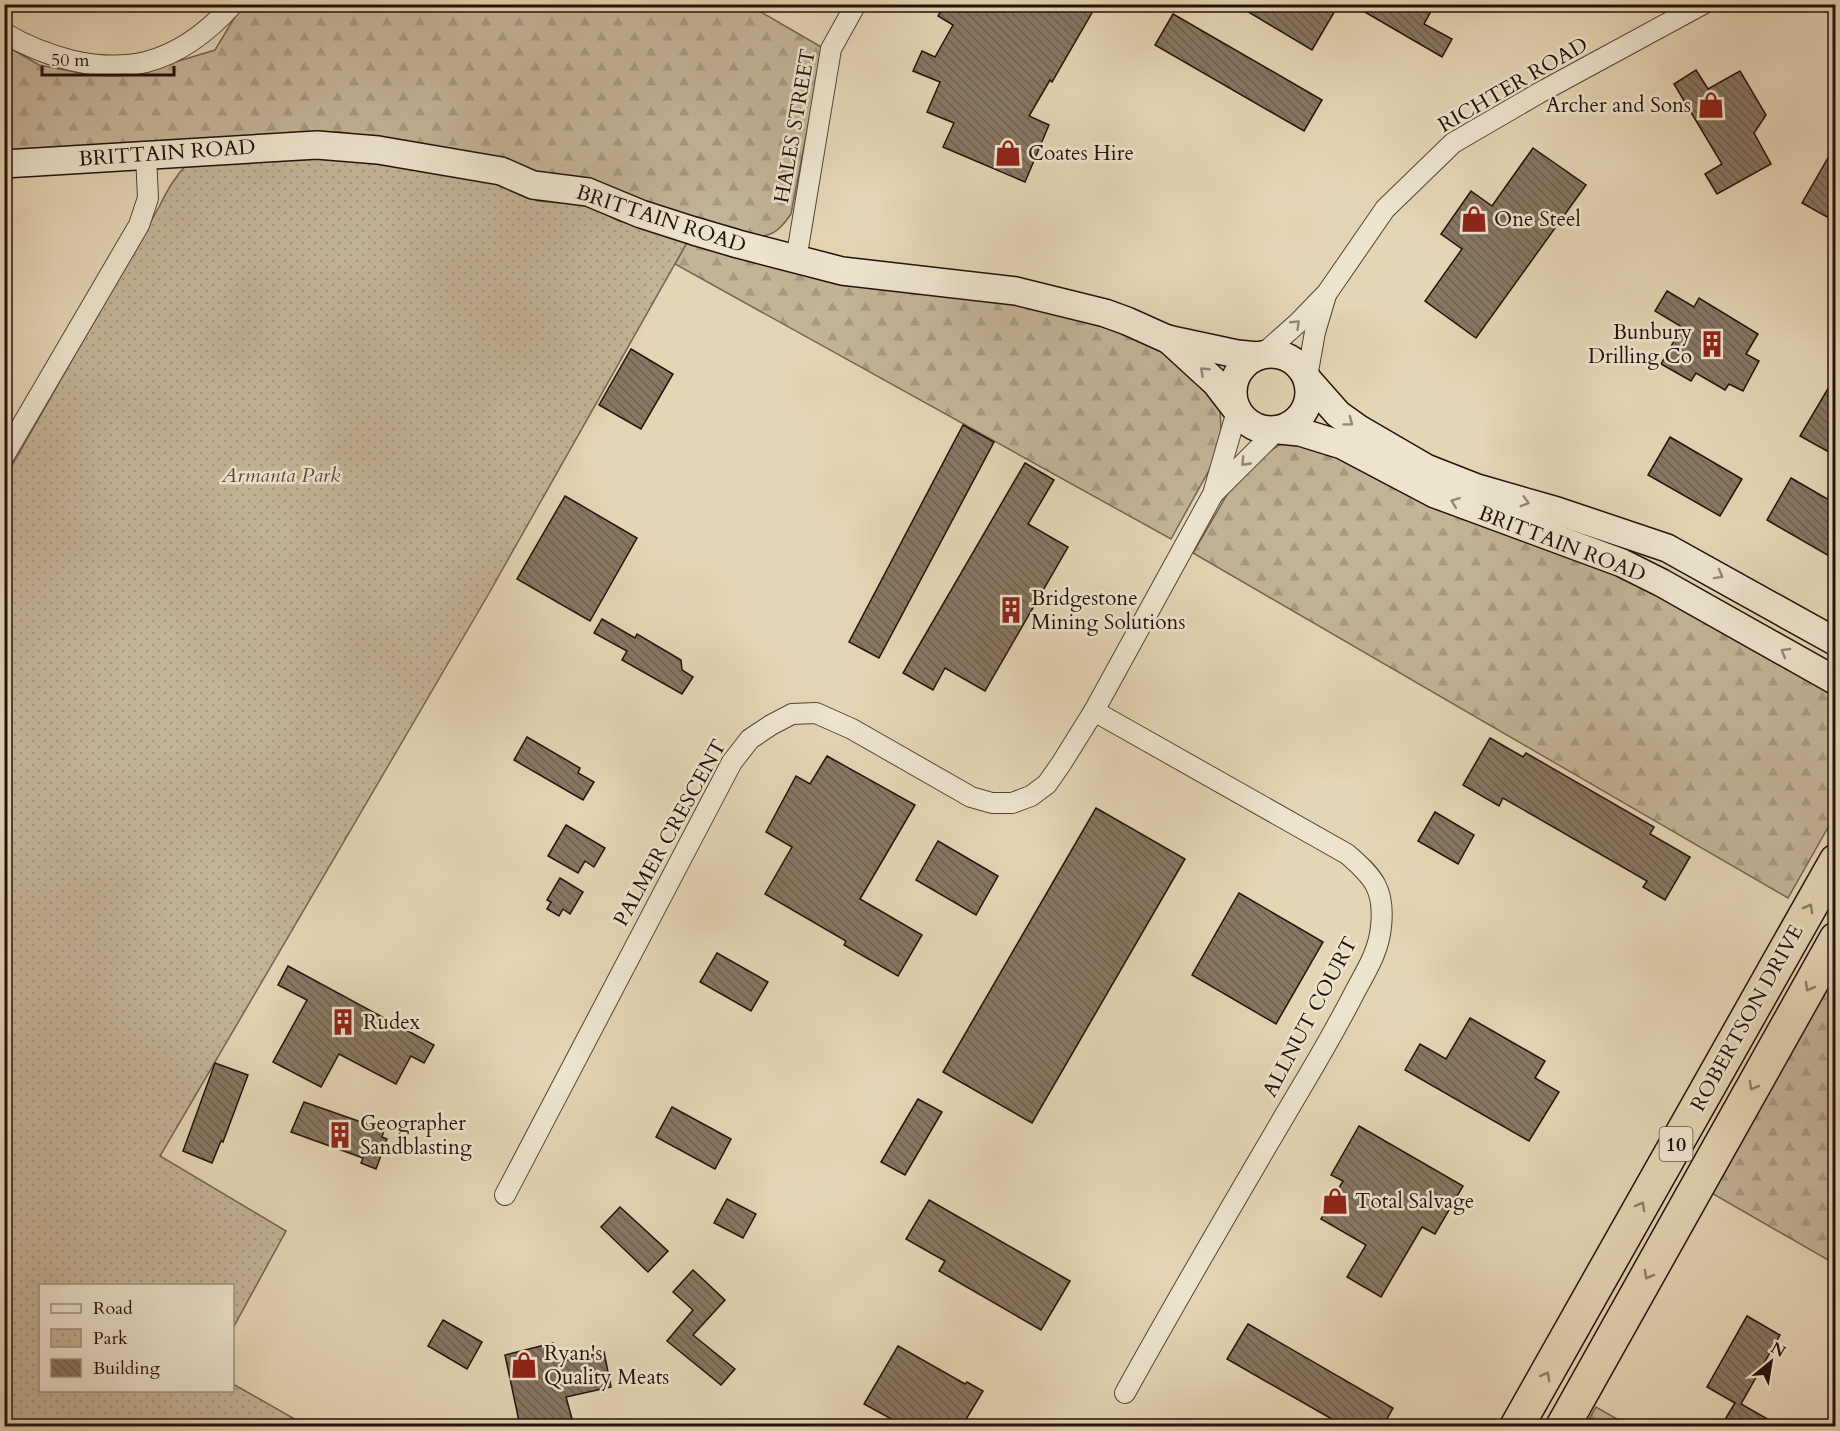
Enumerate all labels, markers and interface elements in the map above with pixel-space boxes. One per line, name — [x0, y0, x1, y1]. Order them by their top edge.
street label: RICHTER ROAD — [1433, 30, 1593, 140]
scale bar — [42, 39, 174, 77]
street label: HALES STREET — [767, 47, 823, 205]
text: 50 m — [51, 48, 90, 73]
shop icon: Archer and Sons — [1696, 90, 1726, 120]
place label: Archer and Sons — [1546, 91, 1691, 120]
street label: BRITTAIN ROAD — [78, 132, 256, 174]
shop icon: Coates Hire — [993, 138, 1023, 168]
place label: Coates Hire — [1028, 139, 1134, 168]
street label: BRITTAIN ROAD — [572, 178, 750, 260]
shop icon: One Steel — [1459, 204, 1489, 234]
place label: One Steel — [1494, 205, 1581, 234]
place label: Bunbury Drilling Co — [1588, 318, 1692, 371]
one-way arrow — [1288, 321, 1299, 332]
building icon: Bunbury Drilling Co — [1697, 329, 1727, 359]
one-way arrow — [1200, 367, 1211, 378]
one-way arrow — [1342, 414, 1353, 425]
one-way arrow — [1241, 454, 1252, 465]
park label: Armanta Park — [221, 461, 341, 490]
one-way arrow — [1519, 495, 1530, 507]
one-way arrow — [1450, 497, 1461, 510]
street label: BRITTAIN ROAD — [1474, 499, 1650, 589]
one-way arrow — [1712, 568, 1723, 580]
place label: Bridgestone Mining Solutions — [1031, 584, 1185, 637]
building icon: Bridgestone Mining Solutions — [996, 595, 1026, 625]
one-way arrow — [1781, 647, 1791, 659]
street label: PALMER CRESCENT — [607, 734, 733, 932]
one-way arrow — [1802, 903, 1813, 914]
street label: ROBERTSON DRIVE — [1684, 919, 1810, 1117]
street label: ALLNUT COURT — [1255, 932, 1365, 1102]
one-way arrow — [1804, 981, 1816, 991]
building icon: Rudex — [328, 1007, 358, 1037]
place label: Rudex — [363, 1008, 421, 1037]
one-way arrow — [1749, 1080, 1760, 1090]
place label: Geographer Sandblasting — [360, 1109, 472, 1162]
building icon: Geographer Sandblasting — [325, 1120, 355, 1150]
road number: 10 — [1660, 1127, 1692, 1161]
shop icon: Total Salvage — [1320, 1186, 1350, 1216]
place label: Total Salvage — [1355, 1187, 1474, 1216]
one-way arrow — [1634, 1202, 1645, 1212]
one-way arrow — [1643, 1269, 1655, 1279]
legend — [39, 1284, 234, 1392]
text: Road — [93, 1296, 133, 1321]
text: Park — [93, 1326, 128, 1351]
north arrow — [1741, 1332, 1801, 1392]
text: N — [1766, 1337, 1790, 1363]
place label: Ryan's Quality Meats — [544, 1339, 669, 1392]
shop icon: Ryan's Quality Meats — [509, 1350, 539, 1380]
text: Building — [93, 1356, 161, 1381]
one-way arrow — [1538, 1371, 1550, 1382]

